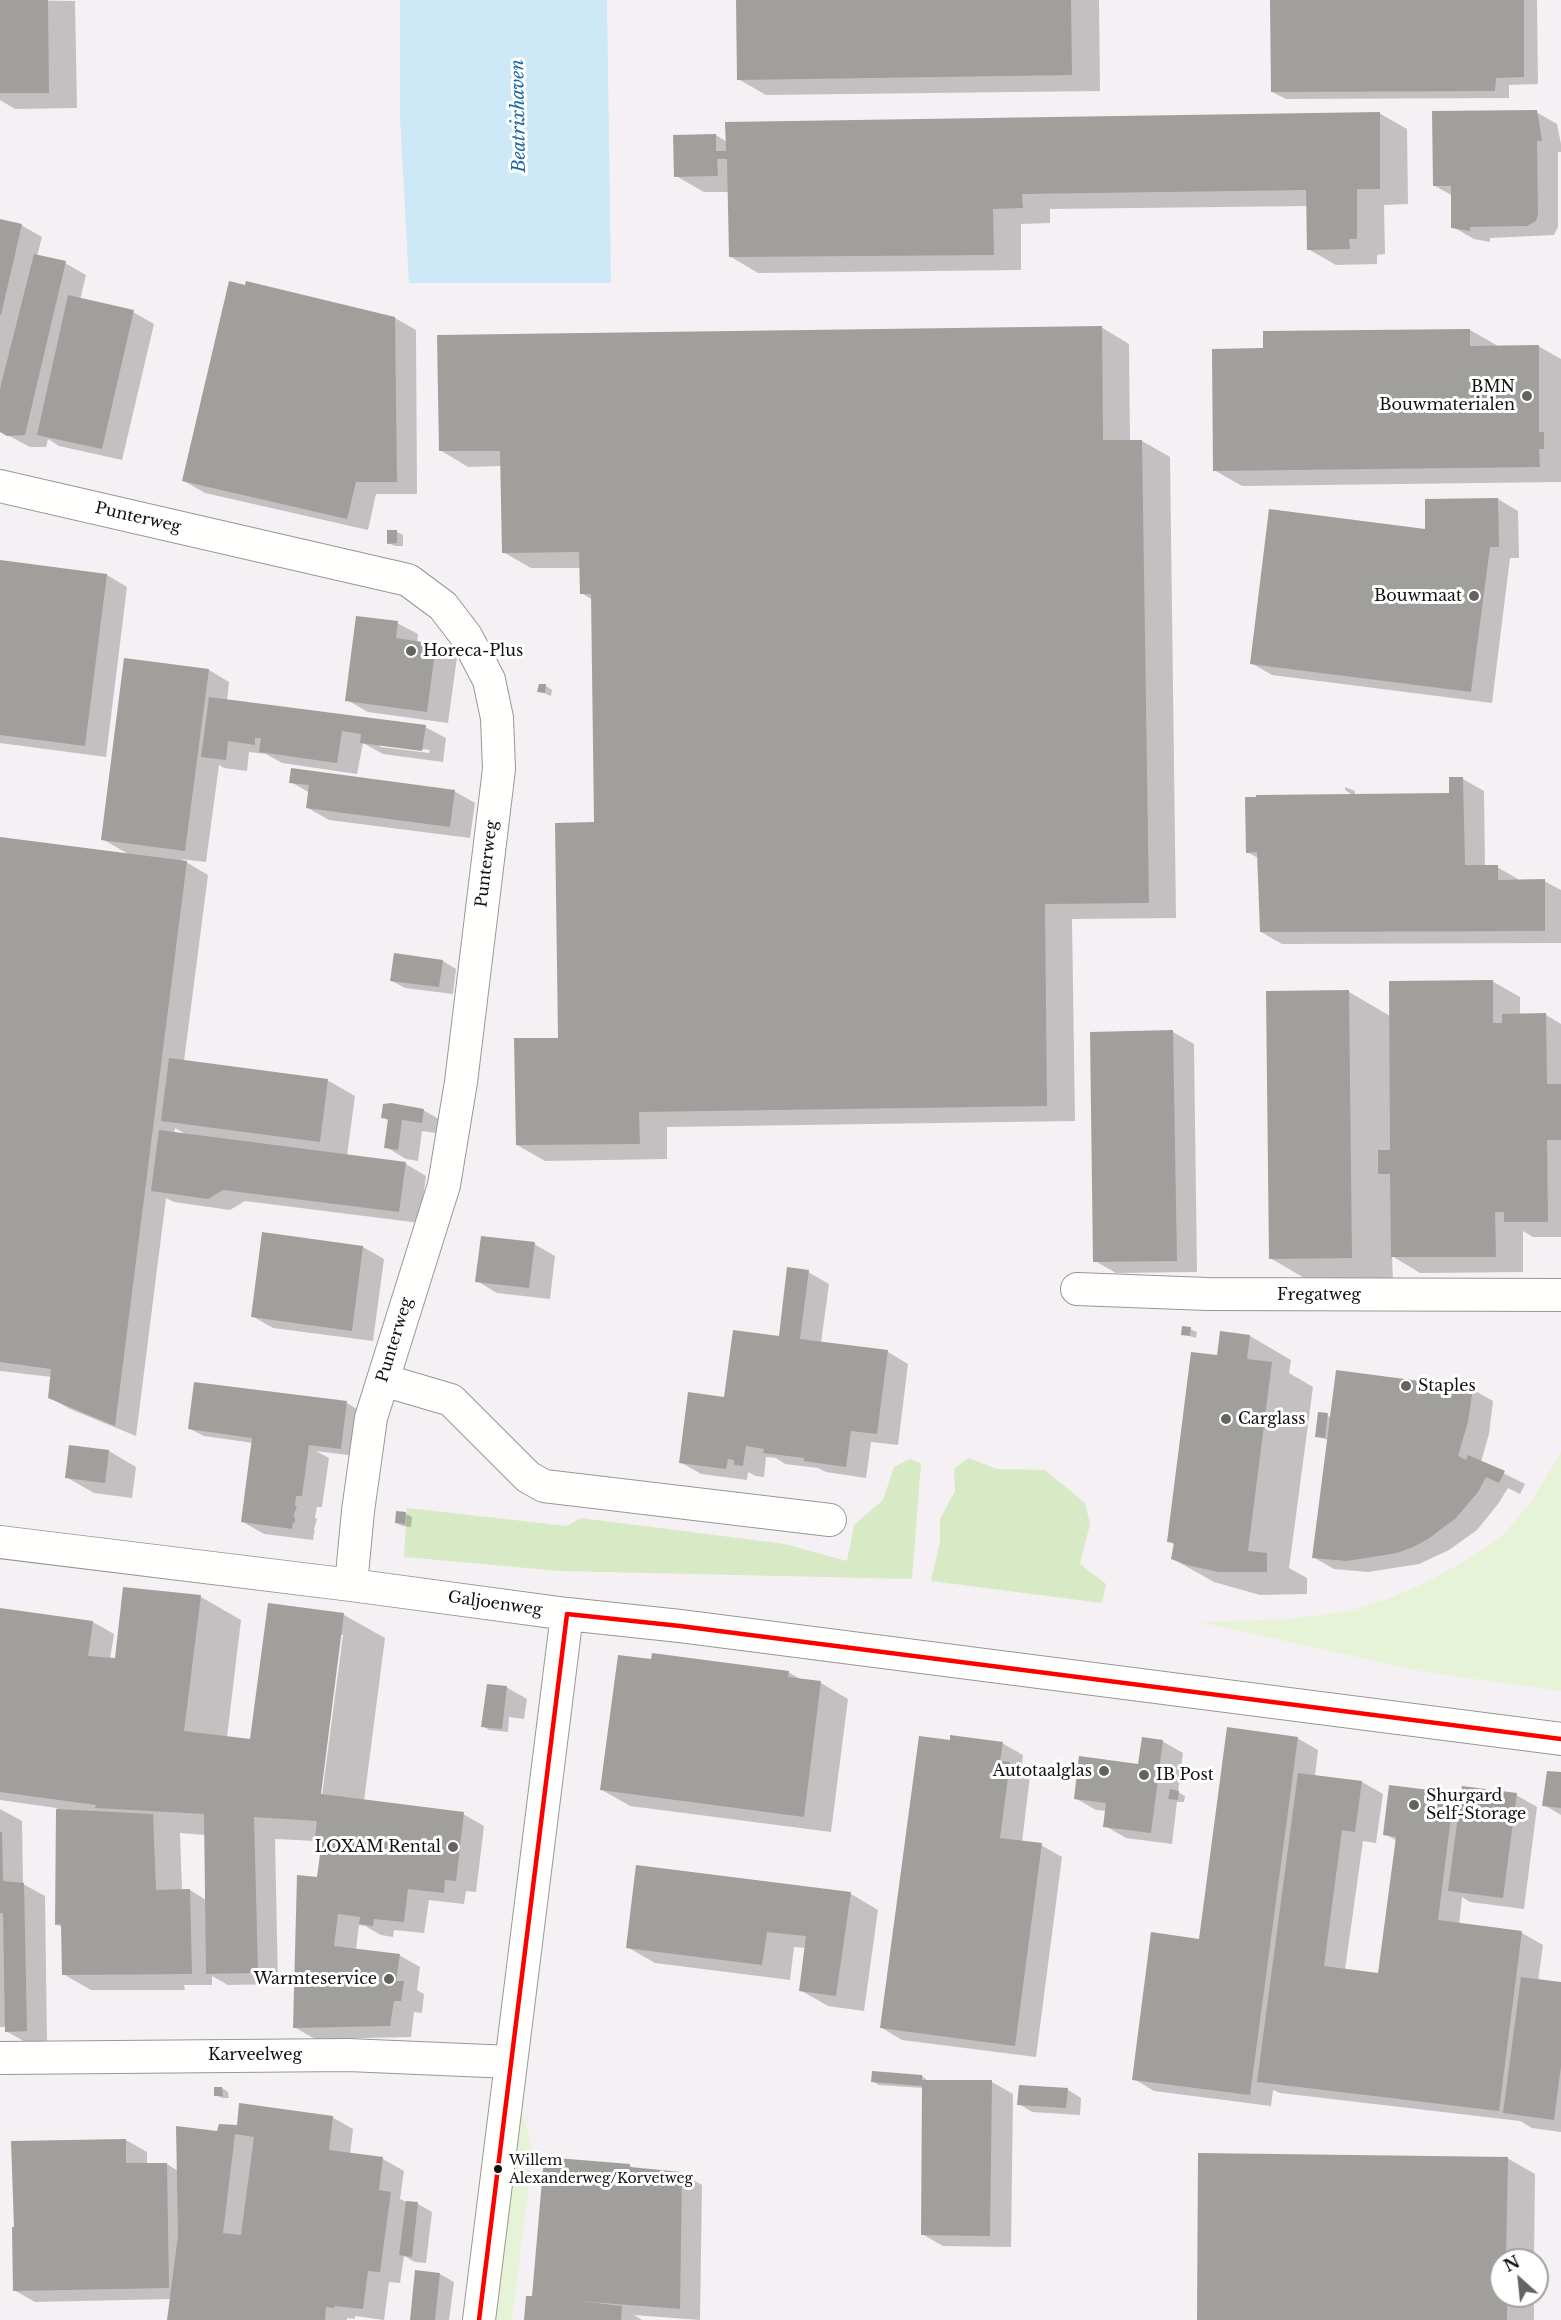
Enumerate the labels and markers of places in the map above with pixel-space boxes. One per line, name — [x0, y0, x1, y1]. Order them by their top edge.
place label: BMN Bouwmaterialen — [1379, 377, 1515, 415]
marker: BMN Bouwmaterialen — [1520, 389, 1534, 403]
place label: Bouwmaat — [1374, 586, 1462, 606]
marker: Bouwmaat — [1467, 589, 1481, 603]
place label: Horeca-Plus — [423, 641, 523, 661]
marker: Horeca-Plus — [404, 644, 418, 658]
place label: Staples — [1418, 1376, 1476, 1396]
marker: Staples — [1399, 1379, 1413, 1393]
place label: Carglass — [1238, 1409, 1306, 1429]
marker: Carglass — [1219, 1412, 1233, 1426]
place label: Autotaalglas — [993, 1761, 1092, 1781]
marker: Autotaalglas — [1097, 1764, 1111, 1778]
place label: IB Post — [1156, 1765, 1214, 1785]
marker: IB Post — [1137, 1768, 1151, 1782]
place label: Shurgard Self-Storage — [1426, 1786, 1526, 1824]
marker: Shurgard Self-Storage — [1407, 1798, 1421, 1812]
place label: LOXAM Rental — [315, 1837, 441, 1857]
marker: LOXAM Rental — [446, 1840, 460, 1854]
place label: Warmteservice — [254, 1969, 377, 1989]
marker: Warmteservice — [382, 1972, 396, 1986]
place label: Willem Alexanderweg/Korvetweg — [509, 2153, 693, 2186]
marker: Willem Alexanderweg/Korvetweg — [492, 2163, 504, 2175]

